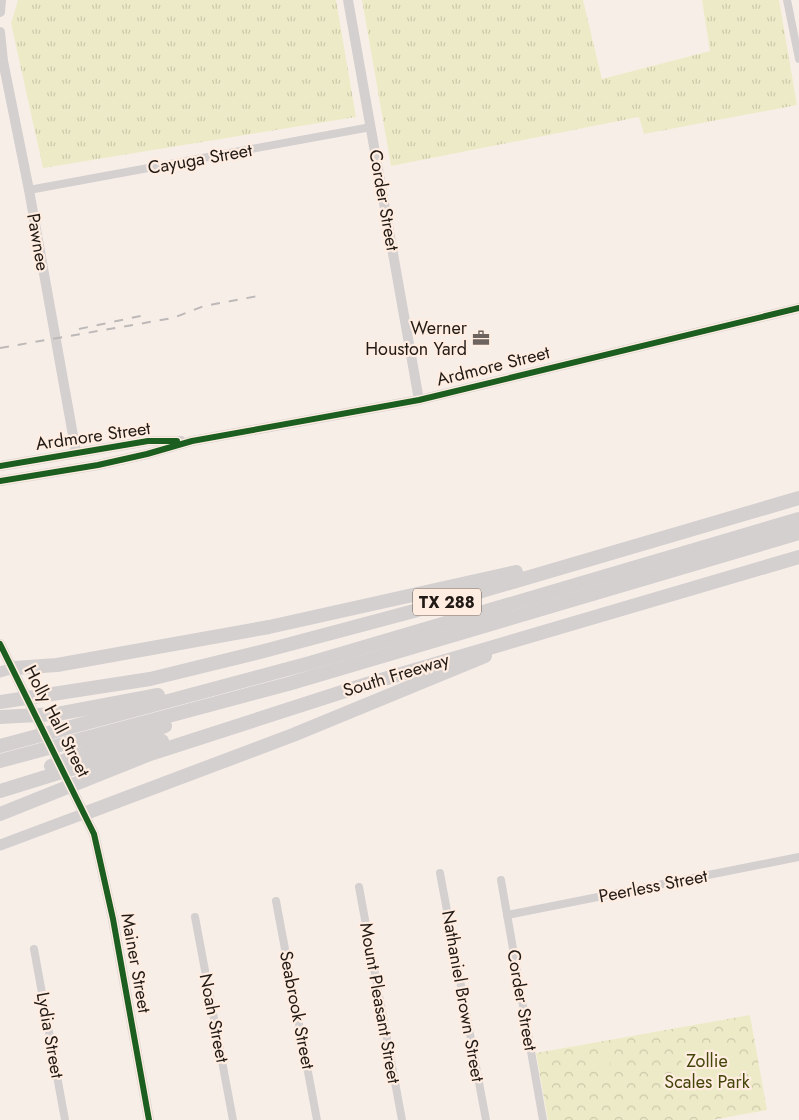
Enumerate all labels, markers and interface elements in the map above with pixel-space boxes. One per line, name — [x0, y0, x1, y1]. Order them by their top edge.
street label: Cayuga Street — [146, 137, 255, 181]
street label: Corder Street — [362, 147, 406, 253]
street label: Pawnee — [20, 211, 56, 273]
place label: Werner Houston Yard — [365, 315, 468, 362]
office icon: Werner Houston Yard — [471, 328, 491, 348]
street label: Ardmore Street — [434, 339, 553, 393]
street label: Ardmore Street — [34, 415, 153, 457]
road number: TX 288 — [413, 588, 481, 616]
street label: South Freeway — [340, 646, 452, 703]
street label: Holly Hall Street — [18, 661, 97, 782]
street label: Peerless Street — [596, 863, 710, 909]
street label: Nathaniel Brown Street — [435, 908, 491, 1084]
street label: Mainer Street — [114, 911, 158, 1016]
street label: Mount Pleasant Street — [353, 920, 407, 1086]
street label: Corder Street — [500, 947, 544, 1053]
street label: Seabrook Street — [273, 949, 321, 1072]
street label: Noah Street — [193, 971, 235, 1065]
street label: Lydia Street — [30, 990, 70, 1081]
park label: Zollie Scales Park — [664, 1048, 750, 1095]

